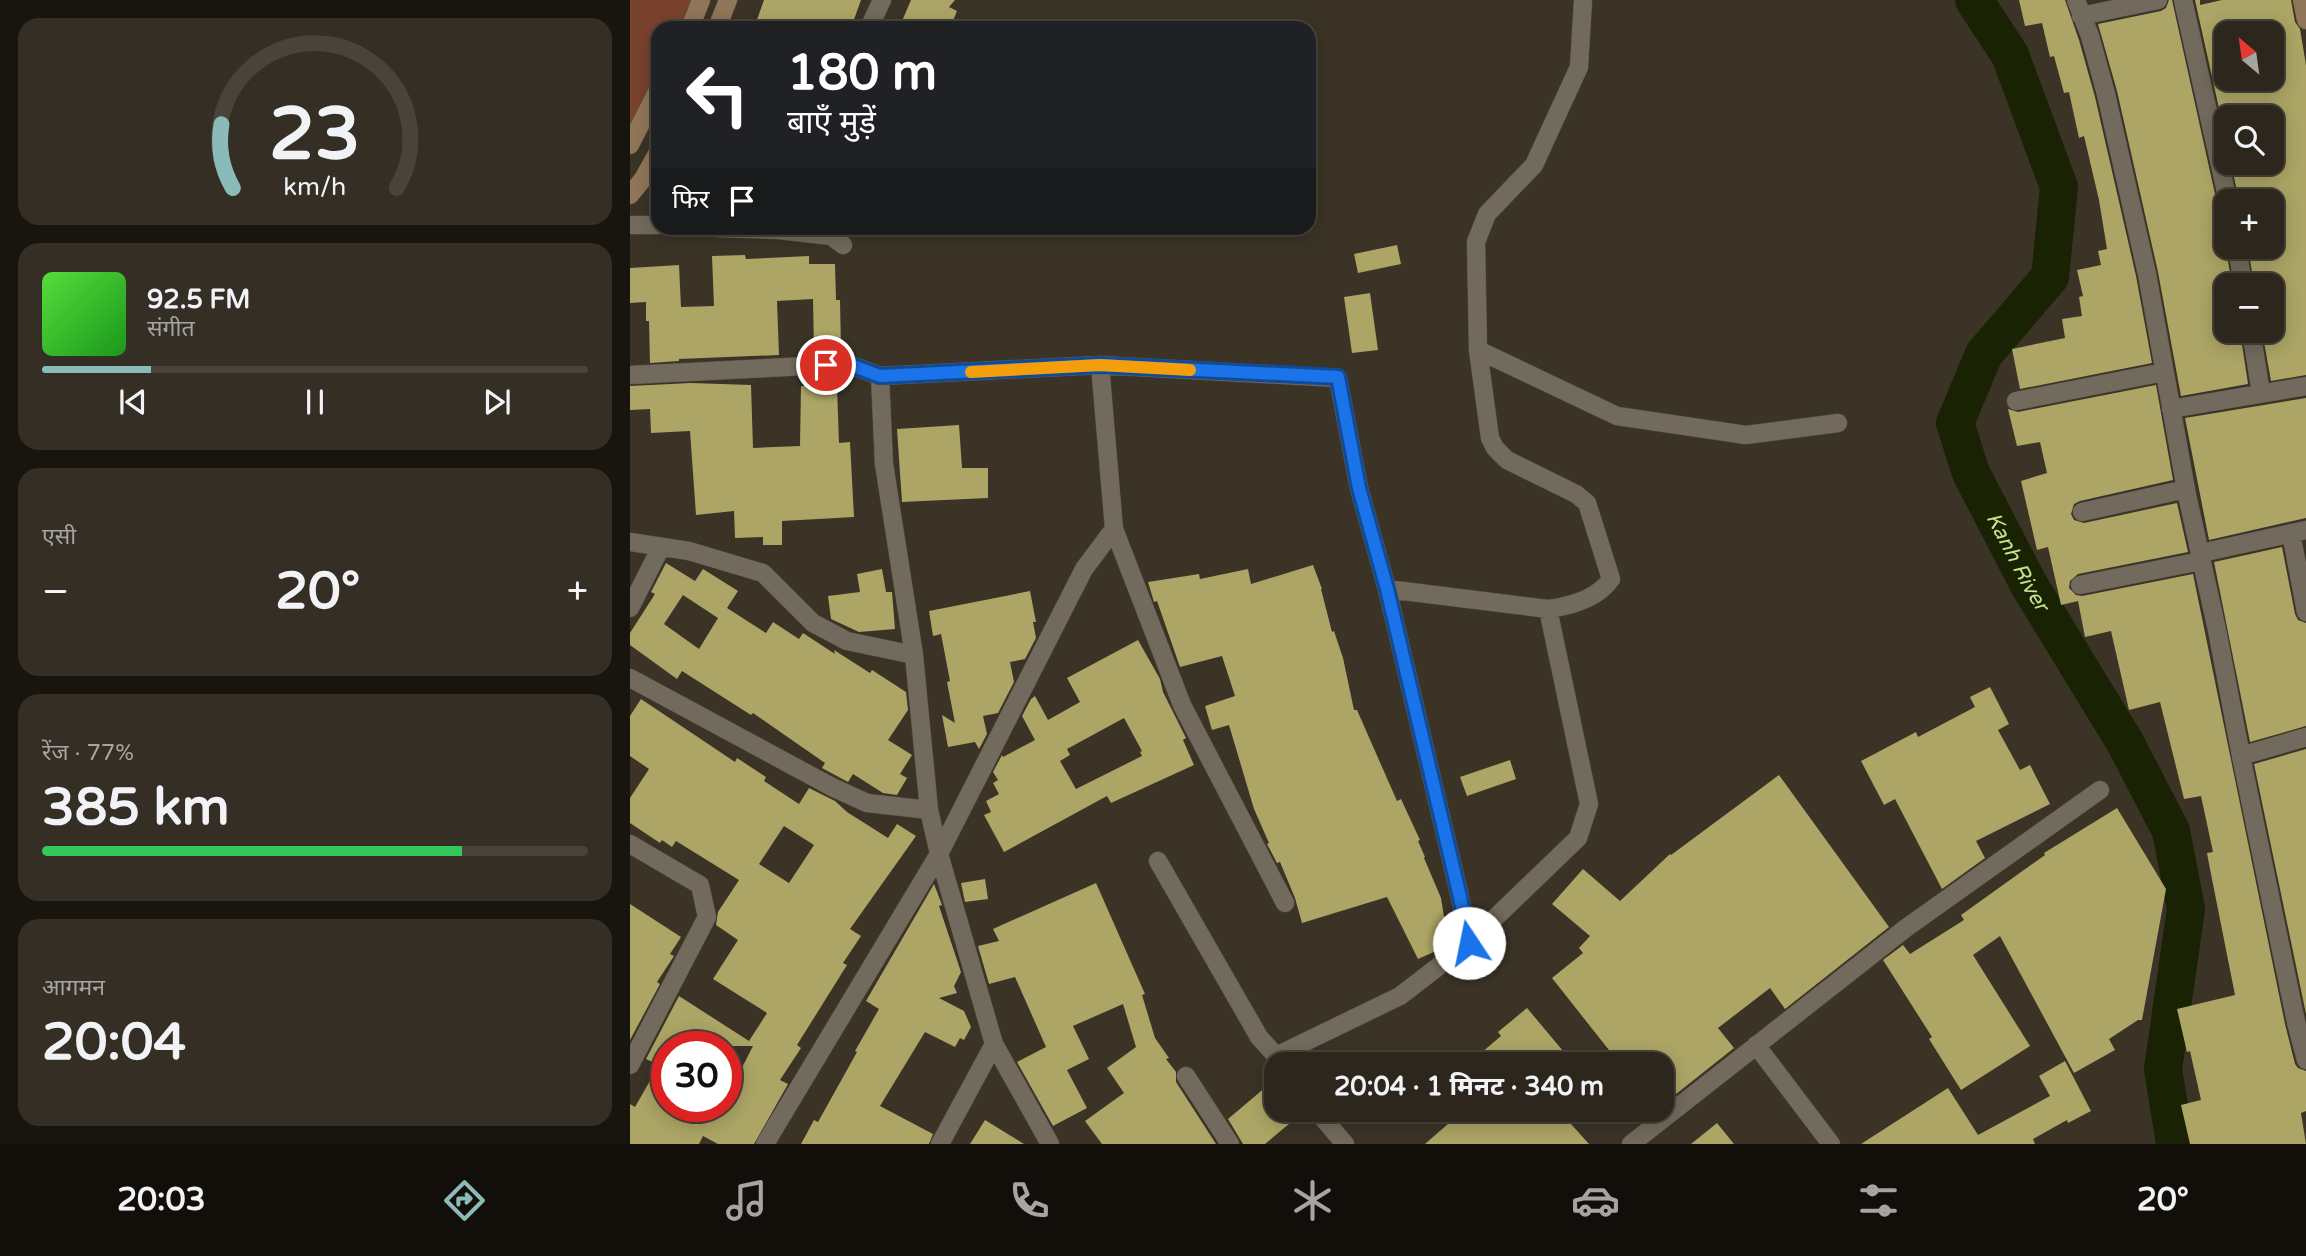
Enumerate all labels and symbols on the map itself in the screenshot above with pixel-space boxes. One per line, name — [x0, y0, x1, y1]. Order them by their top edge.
north arrow — [2214, 21, 2284, 91]
pin — [796, 335, 856, 395]
water label: Kanh River — [1981, 509, 2055, 618]
position arrow — [1432, 906, 1506, 980]
speed limit sign: 30 — [651, 1031, 742, 1122]

